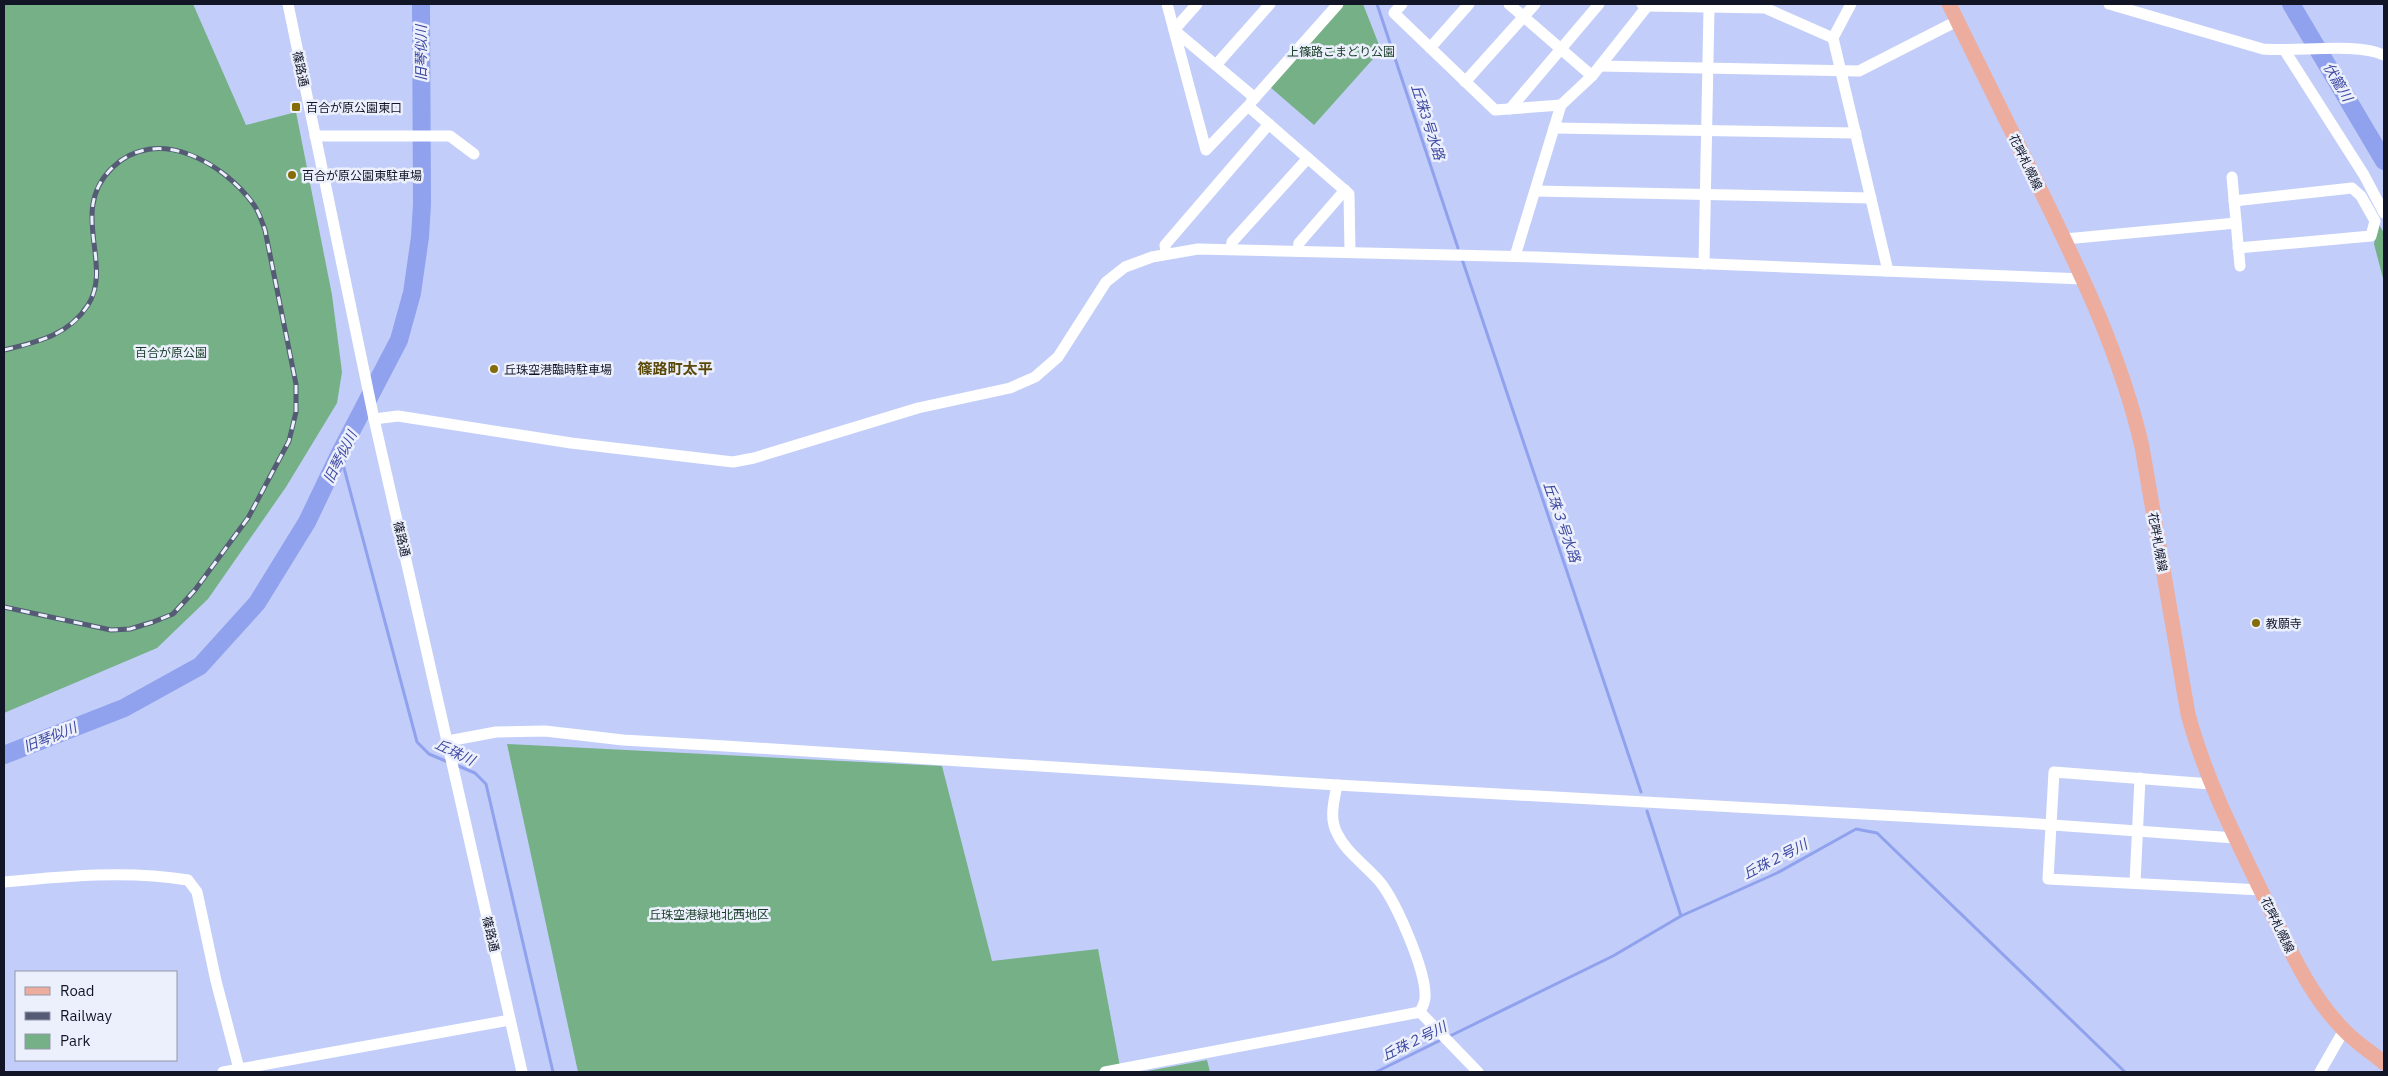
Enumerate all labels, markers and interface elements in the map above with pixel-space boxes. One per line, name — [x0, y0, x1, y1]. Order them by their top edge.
water label: 旧琴似川 — [412, 23, 430, 81]
park label: 上篠路こまどり公園 — [1287, 44, 1395, 59]
street label: 篠路通 — [290, 50, 312, 88]
water label: 伏籠川 — [2319, 59, 2358, 106]
water label: 丘珠3号水路 — [1407, 82, 1449, 163]
place label: 百合が原公園東口 — [306, 100, 402, 115]
marker: 百合が原公園東口 — [290, 101, 302, 113]
street label: 花畔札幌線 — [2006, 132, 2046, 192]
place label: 百合が原公園東駐車場 — [302, 168, 422, 183]
marker: 百合が原公園東駐車場 — [286, 169, 298, 181]
park label: 百合が原公園 — [135, 345, 207, 360]
district label: 篠路町太平 — [637, 359, 713, 378]
place label: 丘珠空港臨時駐車場 — [504, 362, 612, 377]
marker: 丘珠空港臨時駐車場 — [488, 363, 500, 375]
water label: 旧琴似川 — [319, 426, 362, 486]
water label: 丘珠３号水路 — [1540, 479, 1585, 566]
street label: 花畔札幌線 — [2145, 511, 2171, 573]
street label: 篠路通 — [391, 520, 413, 558]
place label: 教願寺 — [2266, 616, 2302, 631]
marker: 教願寺 — [2250, 617, 2262, 629]
water label: 旧琴似川 — [21, 717, 81, 756]
water label: 丘珠川 — [432, 735, 480, 770]
water label: 丘珠２号川 — [1740, 834, 1812, 883]
street label: 花畔札幌線 — [2258, 895, 2298, 955]
park label: 丘珠空港緑地北西地区 — [649, 907, 769, 922]
street label: 篠路通 — [480, 915, 502, 953]
legend — [15, 971, 178, 1061]
text: Road — [60, 981, 95, 1000]
text: Railway — [60, 1006, 113, 1025]
water label: 丘珠２号川 — [1379, 1017, 1451, 1064]
text: Park — [60, 1031, 90, 1050]

